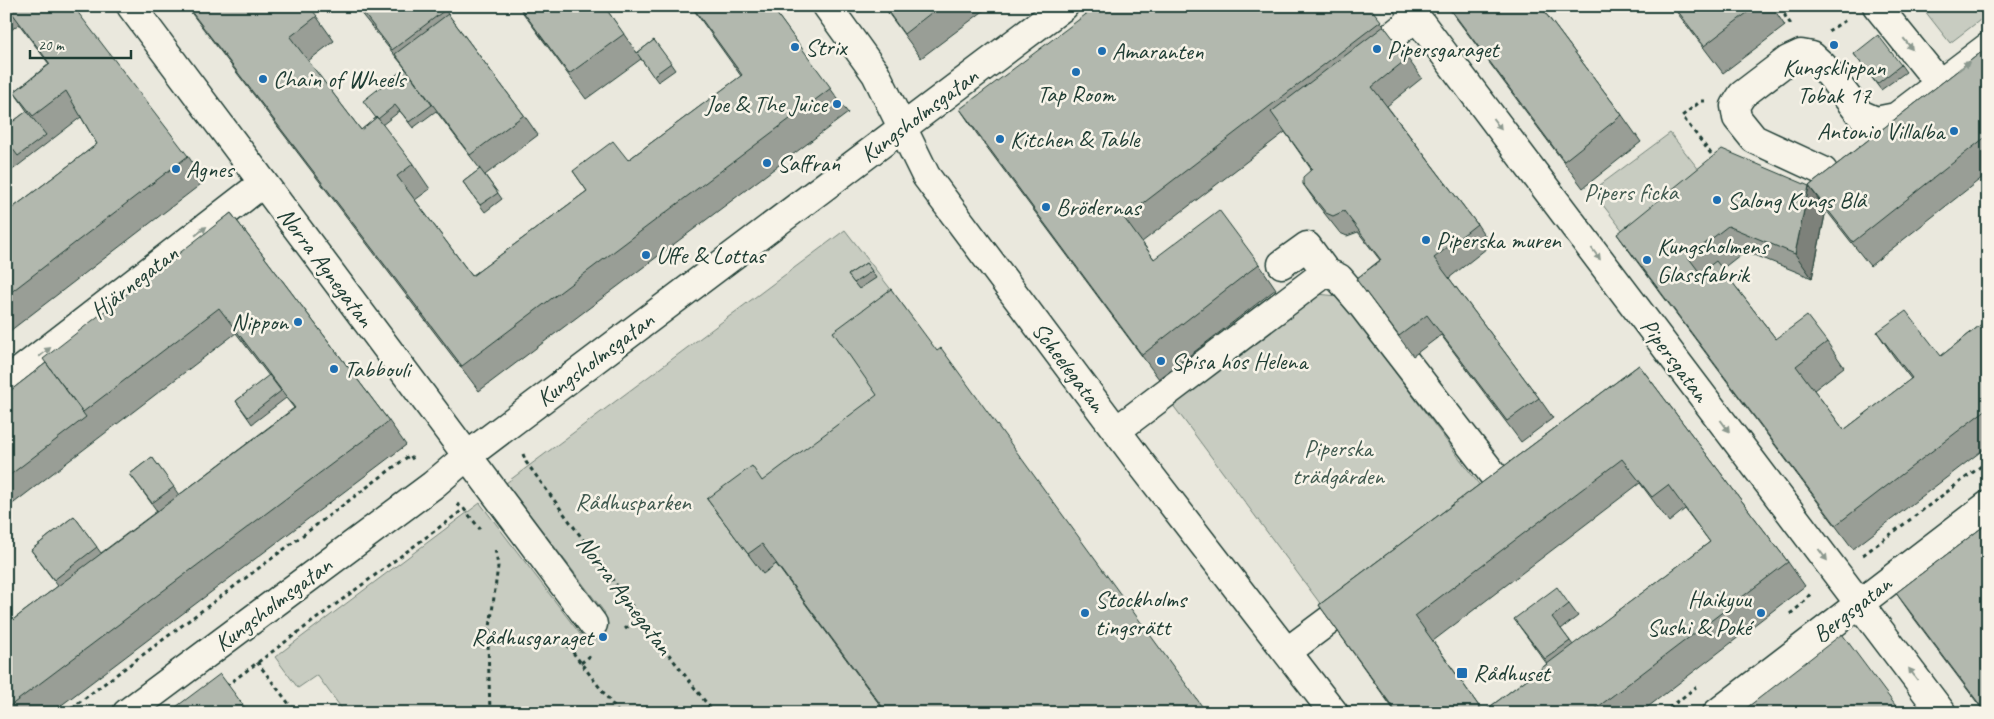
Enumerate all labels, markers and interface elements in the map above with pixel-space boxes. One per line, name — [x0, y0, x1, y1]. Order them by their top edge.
scale bar — [30, 28, 131, 60]
place label: Strix — [805, 32, 848, 62]
place label: Pipersgaraget — [1387, 34, 1500, 64]
text: 20 m — [38, 36, 65, 55]
place label: Amaranten — [1112, 36, 1204, 66]
one-way arrow — [1902, 37, 1913, 50]
marker: Kungsklippan Tobak 17 — [1828, 39, 1840, 51]
marker: Strix — [789, 41, 801, 53]
marker: Pipersgaraget — [1371, 43, 1383, 55]
marker: Amaranten — [1096, 45, 1108, 57]
place label: Kungsklippan Tobak 17 — [1783, 52, 1886, 110]
street label: Kungsholmsgatan — [854, 60, 985, 169]
one-way arrow — [1957, 60, 1970, 71]
place label: Chain of Wheels — [273, 64, 407, 94]
marker: Tap Room — [1070, 66, 1082, 78]
marker: Chain of Wheels — [257, 73, 269, 85]
place label: Tap Room — [1037, 79, 1116, 109]
place label: Joe & The Juice — [704, 89, 829, 119]
marker: Joe & The Juice — [831, 98, 843, 110]
place label: Antonio Villalba — [1817, 116, 1946, 146]
one-way arrow — [1492, 117, 1503, 130]
place label: Kitchen & Table — [1010, 124, 1142, 154]
marker: Antonio Villalba — [1948, 125, 1960, 137]
marker: Kitchen & Table — [994, 133, 1006, 145]
place label: Saffran — [777, 148, 840, 178]
place label: Agnes — [186, 154, 235, 184]
marker: Saffran — [761, 157, 773, 169]
marker: Agnes — [170, 163, 182, 175]
park label: Pipers ficka — [1584, 177, 1680, 207]
place label: Salong Kungs Blå — [1727, 185, 1868, 215]
place label: Brödernas — [1056, 192, 1143, 222]
marker: Salong Kungs Blå — [1711, 194, 1723, 206]
street label: Norra Agnegatan — [271, 201, 381, 334]
marker: Brödernas — [1040, 201, 1052, 213]
one-way arrow — [194, 225, 207, 236]
place label: Piperska muren — [1436, 225, 1562, 255]
place label: Kungsholmens Glassfabrik — [1657, 231, 1770, 289]
marker: Piperska muren — [1420, 234, 1432, 246]
street label: Hjärnegatan — [84, 238, 184, 326]
place label: Uffe & Lottas — [656, 240, 767, 270]
one-way arrow — [1590, 247, 1601, 260]
marker: Uffe & Lottas — [640, 249, 652, 261]
marker: Kungsholmens Glassfabrik — [1641, 254, 1653, 266]
street label: Kungsholmsgatan — [530, 304, 661, 413]
place label: Nippon — [231, 307, 289, 337]
street label: Pipersgatan — [1634, 312, 1717, 409]
marker: Nippon — [292, 316, 304, 328]
street label: Scheelegatan — [1025, 316, 1113, 419]
one-way arrow — [38, 346, 51, 357]
place label: Spisa hos Helena — [1171, 346, 1309, 376]
place label: Tabbouli — [344, 354, 413, 384]
marker: Spisa hos Helena — [1155, 355, 1167, 367]
marker: Tabbouli — [328, 363, 340, 375]
one-way arrow — [1720, 419, 1730, 433]
park label: Piperska trädgården — [1292, 433, 1385, 491]
park label: Rådhusparken — [575, 487, 692, 517]
street label: Norra Agnegatan — [570, 529, 680, 662]
one-way arrow — [1818, 548, 1829, 561]
street label: Kungsholmsgatan — [208, 549, 339, 658]
street label: Bergsgatan — [1806, 568, 1899, 649]
place label: Stockholms tingsrätt — [1095, 584, 1189, 642]
place label: Haikyuu Sushi & Poké — [1647, 584, 1755, 642]
marker: Stockholms tingsrätt — [1079, 607, 1091, 619]
marker: Haikyuu Sushi & Poké — [1755, 607, 1767, 619]
place label: Rådhusgaraget — [471, 622, 595, 652]
marker: Rådhusgaraget — [597, 631, 609, 643]
place label: Rådhuset — [1473, 658, 1552, 688]
marker: Rådhuset — [1455, 666, 1469, 680]
one-way arrow — [1907, 668, 1918, 681]

